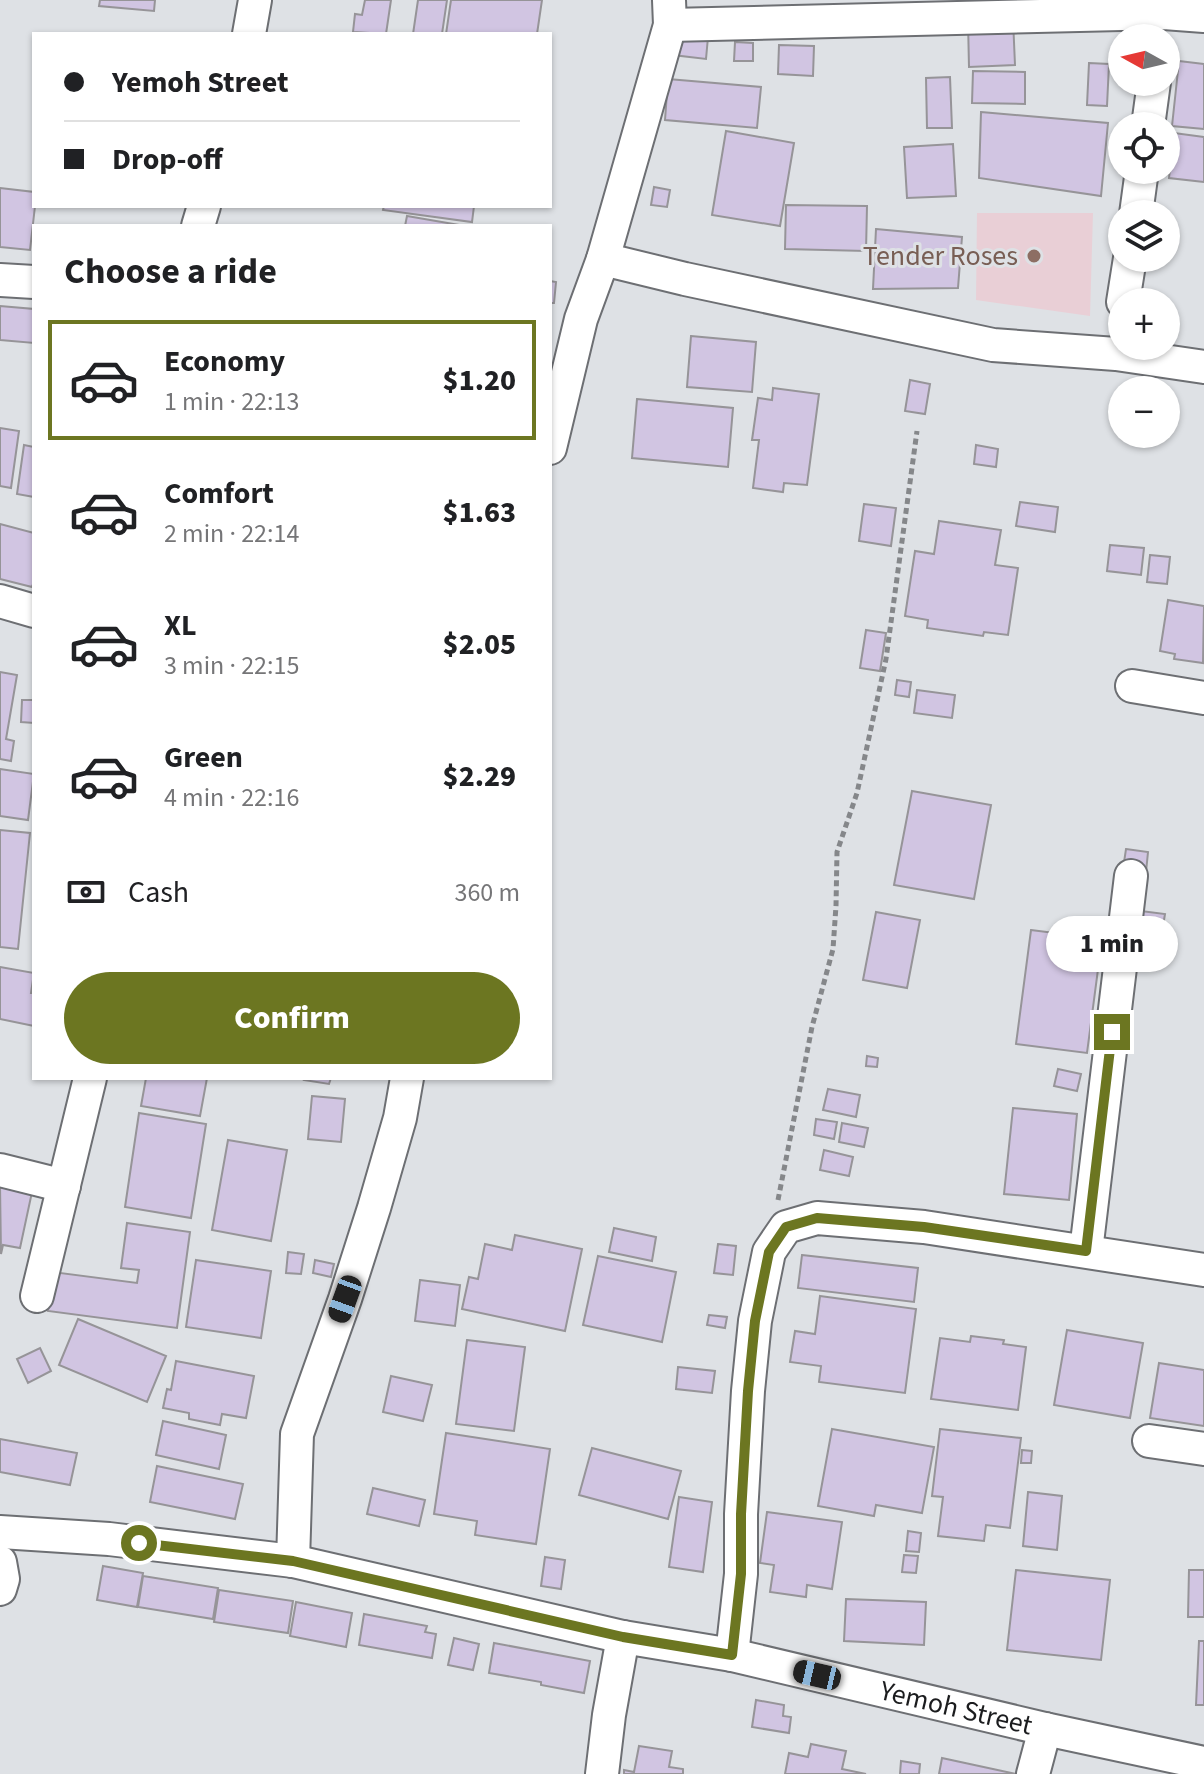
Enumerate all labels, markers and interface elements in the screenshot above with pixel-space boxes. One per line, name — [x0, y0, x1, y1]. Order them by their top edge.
north arrow — [1108, 24, 1180, 96]
map controls — [1108, 24, 1180, 448]
text: Yemoh Street — [112, 61, 288, 104]
button: locate — [1108, 112, 1180, 184]
text: Drop-off — [112, 138, 223, 181]
button: layers — [1108, 200, 1180, 272]
place label: Tender Roses — [863, 236, 1018, 276]
text: Choose a ride — [64, 246, 277, 297]
marker: Tender Roses — [1025, 247, 1043, 265]
button: + — [1108, 288, 1180, 360]
text: Economy — [164, 340, 285, 383]
icon: car — [68, 344, 140, 416]
text: $1.20 — [443, 359, 516, 402]
button: − — [1108, 376, 1180, 448]
text: 1 min · 22:13 — [164, 383, 299, 420]
text: Comfort — [164, 472, 274, 515]
icon: car — [68, 476, 140, 548]
text: $1.63 — [443, 491, 516, 534]
text: 2 min · 22:14 — [164, 515, 299, 552]
text: XL — [164, 604, 197, 647]
icon: car — [68, 608, 140, 680]
text: $2.05 — [443, 623, 516, 666]
text: 3 min · 22:15 — [164, 647, 299, 684]
text: Green — [164, 736, 243, 779]
icon: car — [68, 740, 140, 812]
text: $2.29 — [443, 755, 516, 798]
text: 4 min · 22:16 — [164, 779, 299, 816]
icon: cash — [64, 870, 108, 914]
text: Cash — [128, 871, 189, 914]
text: 360 m — [454, 874, 520, 911]
callout: 1 min — [1046, 916, 1178, 972]
text: 1 min — [1080, 925, 1144, 962]
button: Confirm — [64, 972, 520, 1064]
route end — [1094, 1014, 1130, 1050]
car — [326, 1272, 364, 1326]
route start — [121, 1525, 157, 1561]
car — [791, 1658, 843, 1692]
street label: Yemoh Street — [875, 1670, 1037, 1745]

